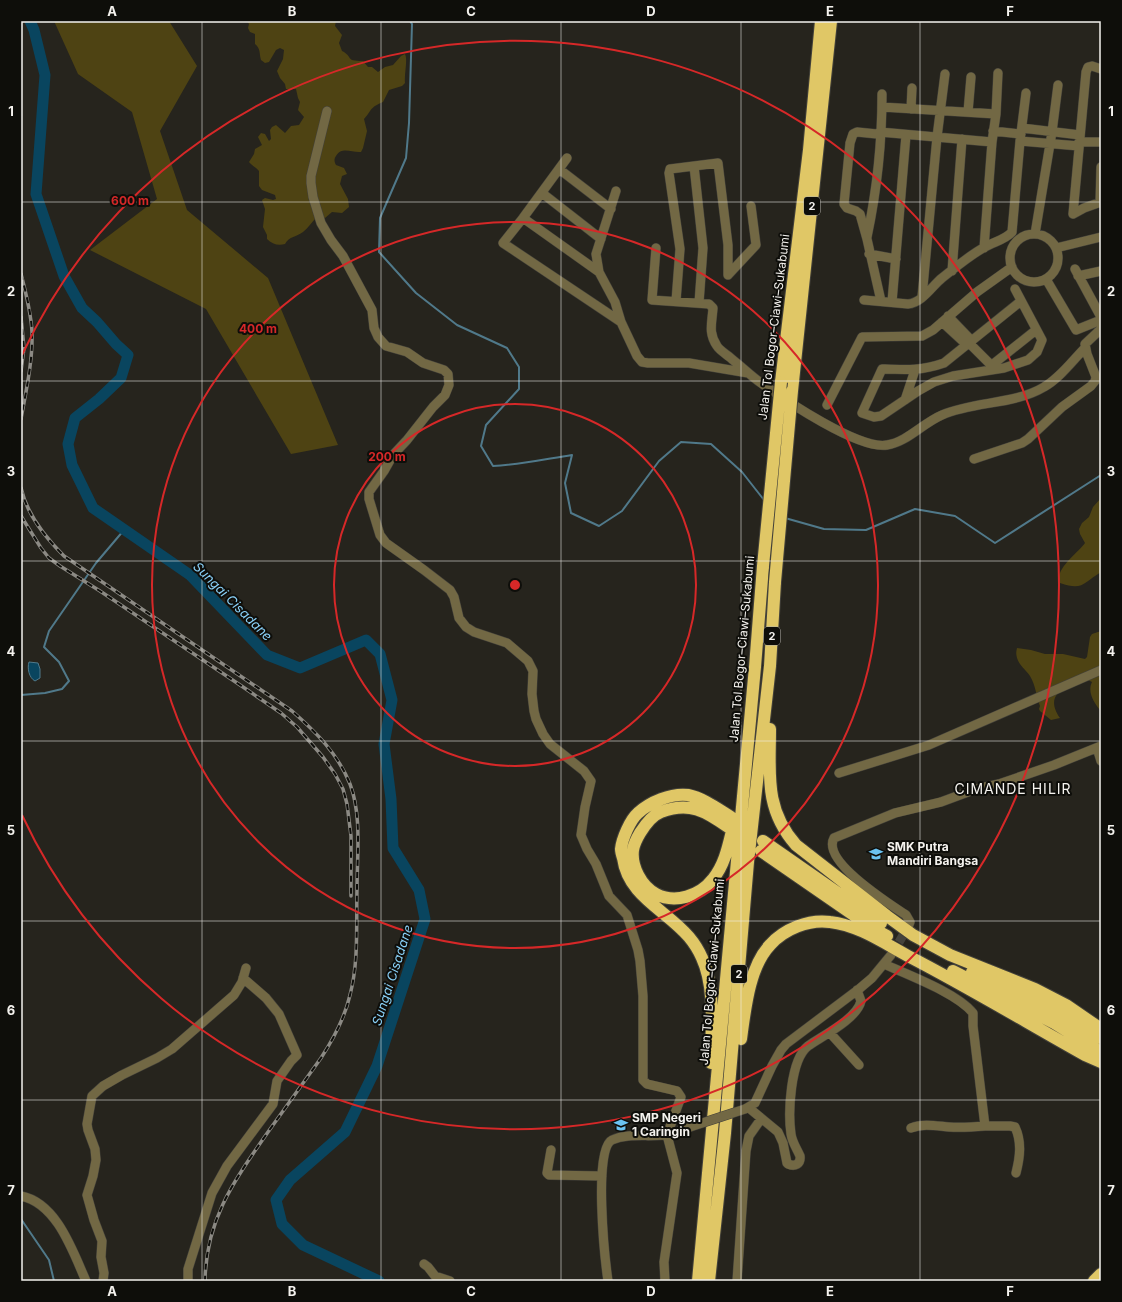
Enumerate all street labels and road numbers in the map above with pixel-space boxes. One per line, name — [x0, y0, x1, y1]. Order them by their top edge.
road number: 2 — [804, 197, 820, 215]
street label: Jalan Tol Bogor–Ciawi–Sukabumi — [755, 233, 792, 421]
street label: Jalan Tol Bogor–Ciawi–Sukabumi — [726, 555, 757, 743]
road number: 2 — [764, 627, 780, 645]
street label: Jalan Tol Bogor–Ciawi–Sukabumi — [696, 878, 727, 1066]
road number: 2 — [731, 965, 747, 983]

